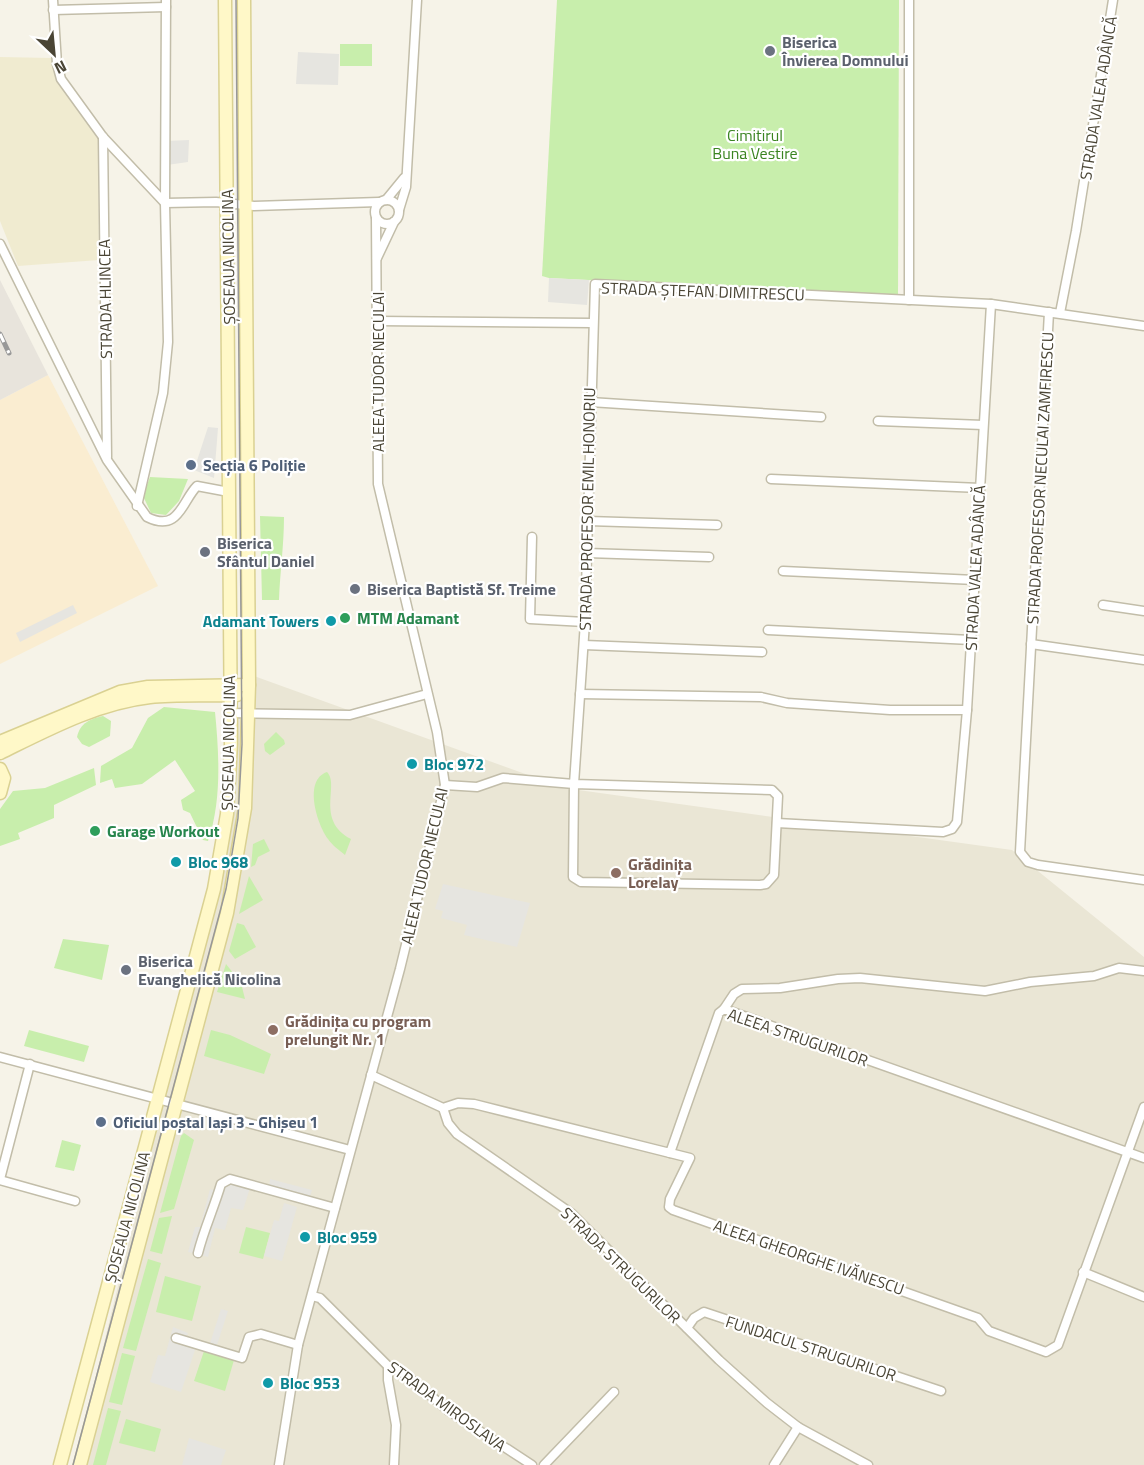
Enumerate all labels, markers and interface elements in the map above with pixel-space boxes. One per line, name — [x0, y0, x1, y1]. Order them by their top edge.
street label: STRADA VALEA ADÂNCĂ — [1073, 14, 1123, 182]
north arrow — [24, 24, 84, 84]
place label: Biserica Învierea Domnului — [781, 30, 909, 72]
marker: Biserica Învierea Domnului — [763, 44, 777, 58]
text: N — [50, 54, 71, 81]
park label: Cimitirul Buna Vestire — [712, 123, 798, 165]
street label: ȘOSEAUA NICOLINA — [215, 189, 241, 325]
street label: STRADA HLINCEA — [92, 238, 118, 359]
street label: STRADA ȘTEFAN DIMITRESCU — [601, 275, 805, 307]
street label: ALEEA TUDOR NECULAI — [366, 292, 390, 452]
street label: STRADA PROFESOR NECULAI ZAMFIRESCU — [1020, 331, 1060, 625]
street label: STRADA PROFESOR EMIL HONORIU — [573, 387, 601, 631]
place label: Secția 6 Poliție — [203, 453, 306, 477]
marker: Secția 6 Poliție — [184, 458, 198, 472]
street label: STRADA VALEA ADÂNCĂ — [959, 484, 991, 651]
place label: Biserica Sfântul Daniel — [217, 531, 315, 573]
marker: Biserica Sfântul Daniel — [198, 545, 212, 559]
place label: Biserica Baptistă Sf. Treime — [367, 577, 556, 601]
marker: Biserica Baptistă Sf. Treime — [348, 582, 362, 596]
place label: MTM Adamant — [357, 606, 459, 630]
place label: Adamant Towers — [203, 609, 319, 633]
marker: MTM Adamant — [338, 611, 352, 625]
marker: Adamant Towers — [324, 614, 338, 628]
street label: ȘOSEAUA NICOLINA — [215, 675, 241, 811]
place label: Bloc 972 — [424, 752, 484, 776]
marker: Bloc 972 — [405, 757, 419, 771]
street label: ALEEA TUDOR NECULAI — [394, 785, 454, 947]
place label: Garage Workout — [107, 819, 220, 843]
marker: Garage Workout — [88, 824, 102, 838]
place label: Bloc 968 — [188, 850, 248, 874]
place label: Grădinița Lorelay — [628, 852, 692, 894]
marker: Bloc 968 — [169, 855, 183, 869]
marker: Grădinița Lorelay — [609, 866, 623, 880]
place label: Biserica Evanghelică Nicolina — [138, 949, 281, 991]
marker: Biserica Evanghelică Nicolina — [119, 963, 133, 977]
street label: ALEEA STRUGURILOR — [725, 1002, 871, 1072]
place label: Grădinița cu program prelungit Nr. 1 — [285, 1009, 431, 1051]
marker: Grădinița cu program prelungit Nr. 1 — [266, 1023, 280, 1037]
place label: Oficiul poștal Iași 3 - Ghișeu 1 — [113, 1110, 318, 1134]
marker: Oficiul poștal Iași 3 - Ghișeu 1 — [94, 1115, 108, 1129]
street label: ȘOSEAUA NICOLINA — [98, 1148, 156, 1285]
street label: STRADA STRUGURILOR — [556, 1201, 686, 1329]
street label: ALEEA GHEORGHE IVĂNESCU — [710, 1213, 908, 1301]
place label: Bloc 959 — [317, 1225, 377, 1249]
marker: Bloc 959 — [298, 1230, 312, 1244]
street label: FUNDACUL STRUGURILOR — [723, 1309, 900, 1387]
street label: STRADA MIROSLAVA — [383, 1355, 512, 1457]
place label: Bloc 953 — [280, 1371, 340, 1395]
marker: Bloc 953 — [261, 1376, 275, 1390]

